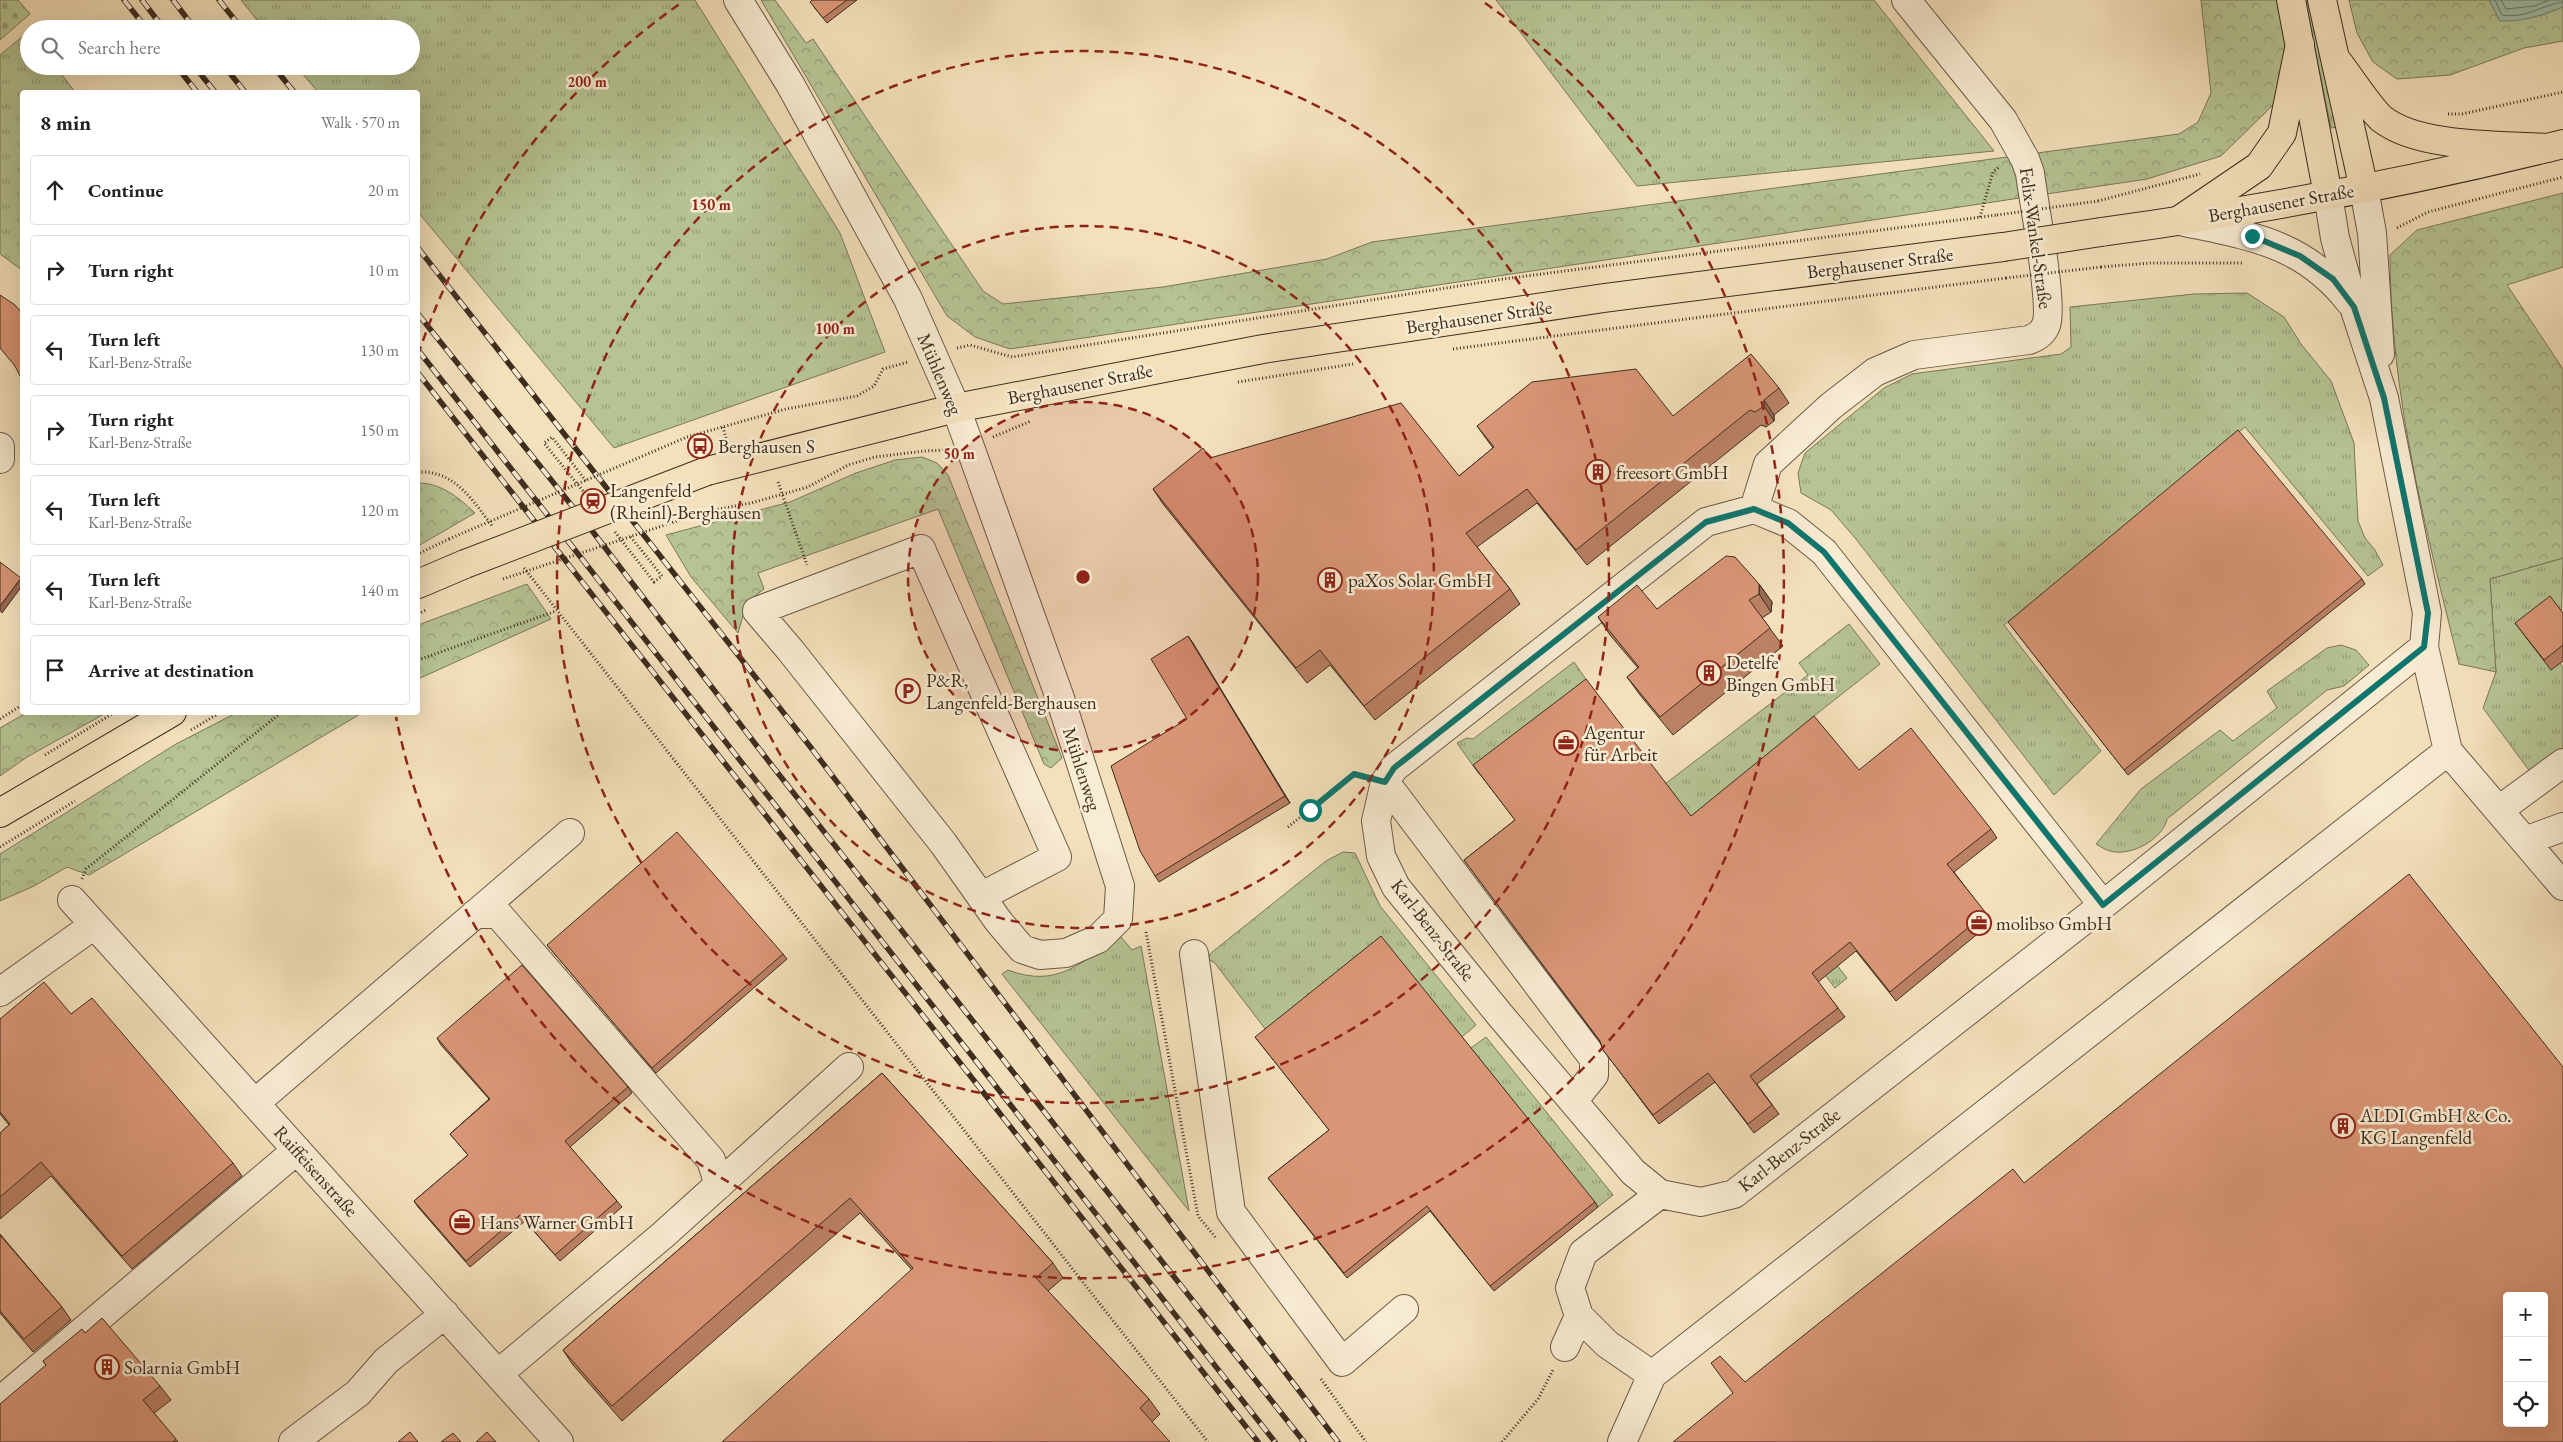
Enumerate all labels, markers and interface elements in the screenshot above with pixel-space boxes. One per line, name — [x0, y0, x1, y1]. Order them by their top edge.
search box — [20, 20, 420, 75]
icon: search — [38, 34, 66, 62]
text: Search here — [78, 35, 160, 60]
text: 200 m — [567, 72, 607, 91]
text: 8 min — [40, 109, 91, 136]
text: Walk · 570 m — [321, 112, 400, 133]
street label: Felix-Wankel-Straße — [2014, 166, 2058, 310]
icon: ahead — [41, 176, 69, 204]
text: Continue — [88, 178, 163, 203]
street label: Berghausener Straße — [2206, 178, 2356, 228]
text: 20 m — [368, 180, 399, 201]
text: 150 m — [691, 195, 731, 214]
route end — [2241, 225, 2264, 248]
street label: Berghausener Straße — [1805, 242, 1955, 284]
icon: right — [41, 256, 69, 284]
text: Turn right — [88, 258, 174, 283]
text: 10 m — [368, 260, 399, 281]
street label: Berghausener Straße — [1404, 294, 1554, 340]
text: 100 m — [815, 319, 855, 338]
text: Turn left — [88, 327, 160, 352]
street label: Mühlenweg — [912, 329, 969, 419]
icon: left — [41, 336, 69, 364]
text: 130 m — [360, 340, 399, 361]
text: Karl-Benz-Straße — [88, 352, 192, 373]
street label: Berghausener Straße — [1005, 358, 1155, 410]
text: Turn right — [88, 407, 174, 432]
icon: right — [41, 416, 69, 444]
text: 150 m — [360, 420, 399, 441]
text: Karl-Benz-Straße — [88, 432, 192, 453]
bus stop icon: Berghausen S — [687, 433, 713, 459]
place label: Berghausen S — [718, 434, 815, 459]
text: 50 m — [943, 444, 975, 463]
building icon: freesort GmbH — [1585, 459, 1611, 485]
place label: freesort GmbH — [1616, 460, 1728, 485]
place label: Langenfeld (Rheinl)-Berghausen — [610, 478, 761, 525]
text: Turn left — [88, 487, 160, 512]
station icon: Langenfeld (Rheinl)-Berghausen — [580, 488, 606, 514]
icon: left — [41, 496, 69, 524]
text: 120 m — [360, 500, 399, 521]
text: Karl-Benz-Straße — [88, 512, 192, 533]
text: Turn left — [88, 567, 160, 592]
building icon: paXos Solar GmbH — [1317, 567, 1343, 593]
centre of rings — [1074, 568, 1092, 586]
place label: paXos Solar GmbH — [1348, 568, 1492, 593]
icon: left — [41, 576, 69, 604]
text: 140 m — [360, 580, 399, 601]
text: Karl-Benz-Straße — [88, 592, 192, 613]
place label: Detelfe Bingen GmbH — [1726, 650, 1835, 697]
icon: arrive — [41, 656, 69, 684]
text: Arrive at destination — [88, 658, 254, 683]
building icon: Detelfe Bingen GmbH — [1696, 660, 1722, 686]
place label: P&R, Langenfeld-Berghausen — [926, 668, 1097, 715]
parking icon: P&R, Langenfeld-Berghausen — [895, 678, 921, 704]
place label: Agentur für Arbeit — [1583, 720, 1658, 767]
street label: Mühlenweg — [1057, 724, 1108, 815]
office icon: Agentur für Arbeit — [1553, 730, 1579, 756]
route start — [1299, 799, 1322, 822]
street label: Karl-Benz-Straße — [1385, 874, 1481, 986]
office icon: molibso GmbH — [1966, 910, 1992, 936]
place label: molibso GmbH — [1996, 911, 2112, 936]
street label: Karl-Benz-Straße — [1733, 1102, 1845, 1198]
place label: ALDI GmbH & Co. KG Langenfeld — [2359, 1103, 2511, 1150]
building icon: ALDI GmbH & Co. KG Langenfeld — [2330, 1113, 2356, 1139]
street label: Raiffeisenstraße — [268, 1120, 364, 1222]
office icon: Hans Warner GmbH — [449, 1209, 475, 1235]
place label: Hans Warner GmbH — [480, 1210, 634, 1235]
map controls — [2503, 1292, 2548, 1427]
button: + — [2503, 1292, 2548, 1337]
button: − — [2503, 1337, 2548, 1382]
building icon: Solarnia GmbH — [94, 1354, 120, 1380]
place label: Solarnia GmbH — [124, 1355, 240, 1380]
button: locate — [2503, 1382, 2548, 1427]

